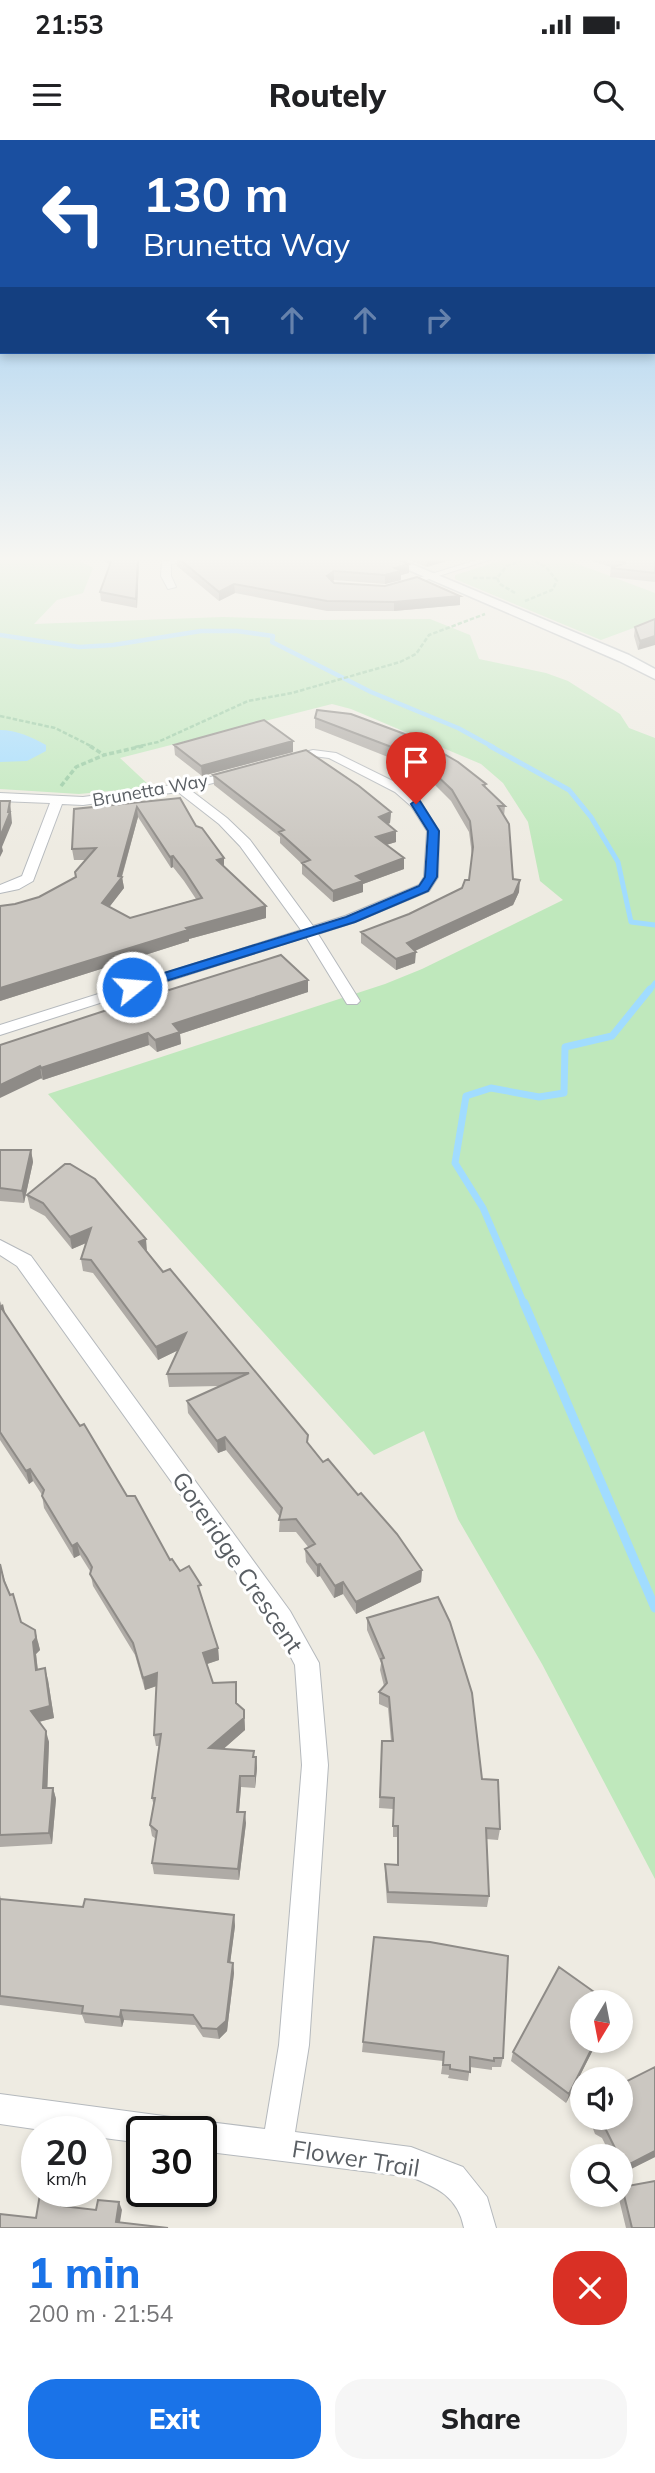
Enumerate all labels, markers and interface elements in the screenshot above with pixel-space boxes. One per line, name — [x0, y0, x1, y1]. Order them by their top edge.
text: 21:53 — [35, 8, 104, 41]
text: Routely — [269, 75, 386, 115]
icon: menu — [28, 76, 66, 114]
icon: search — [589, 76, 627, 114]
text: 130 m — [143, 163, 289, 224]
icon: left — [28, 168, 119, 259]
text: Brunetta Way — [143, 224, 350, 264]
icon: left — [200, 301, 238, 339]
icon: ahead — [273, 301, 311, 339]
icon: ahead — [346, 301, 384, 339]
icon: right — [419, 301, 457, 339]
pin — [386, 732, 446, 804]
icon: arrive — [397, 743, 435, 781]
street label: Brunetta Way — [91, 768, 210, 811]
position arrow — [95, 950, 169, 1024]
street label: Goreridge Crescent — [166, 1465, 310, 1659]
north arrow — [570, 1990, 634, 2053]
map controls — [570, 1990, 633, 2207]
button: sound — [570, 2067, 633, 2130]
speed limit sign: 30 — [126, 2116, 217, 2207]
text: 20 — [45, 2130, 88, 2174]
street label: Flower Trail — [290, 2133, 422, 2183]
button: search — [570, 2144, 633, 2207]
text: km/h — [46, 2167, 87, 2190]
text: 1 min — [28, 2246, 141, 2299]
button: close — [553, 2251, 627, 2325]
text: 200 m · 21:54 — [28, 2299, 173, 2328]
button: Exit — [28, 2379, 321, 2459]
button: Share — [335, 2379, 627, 2459]

